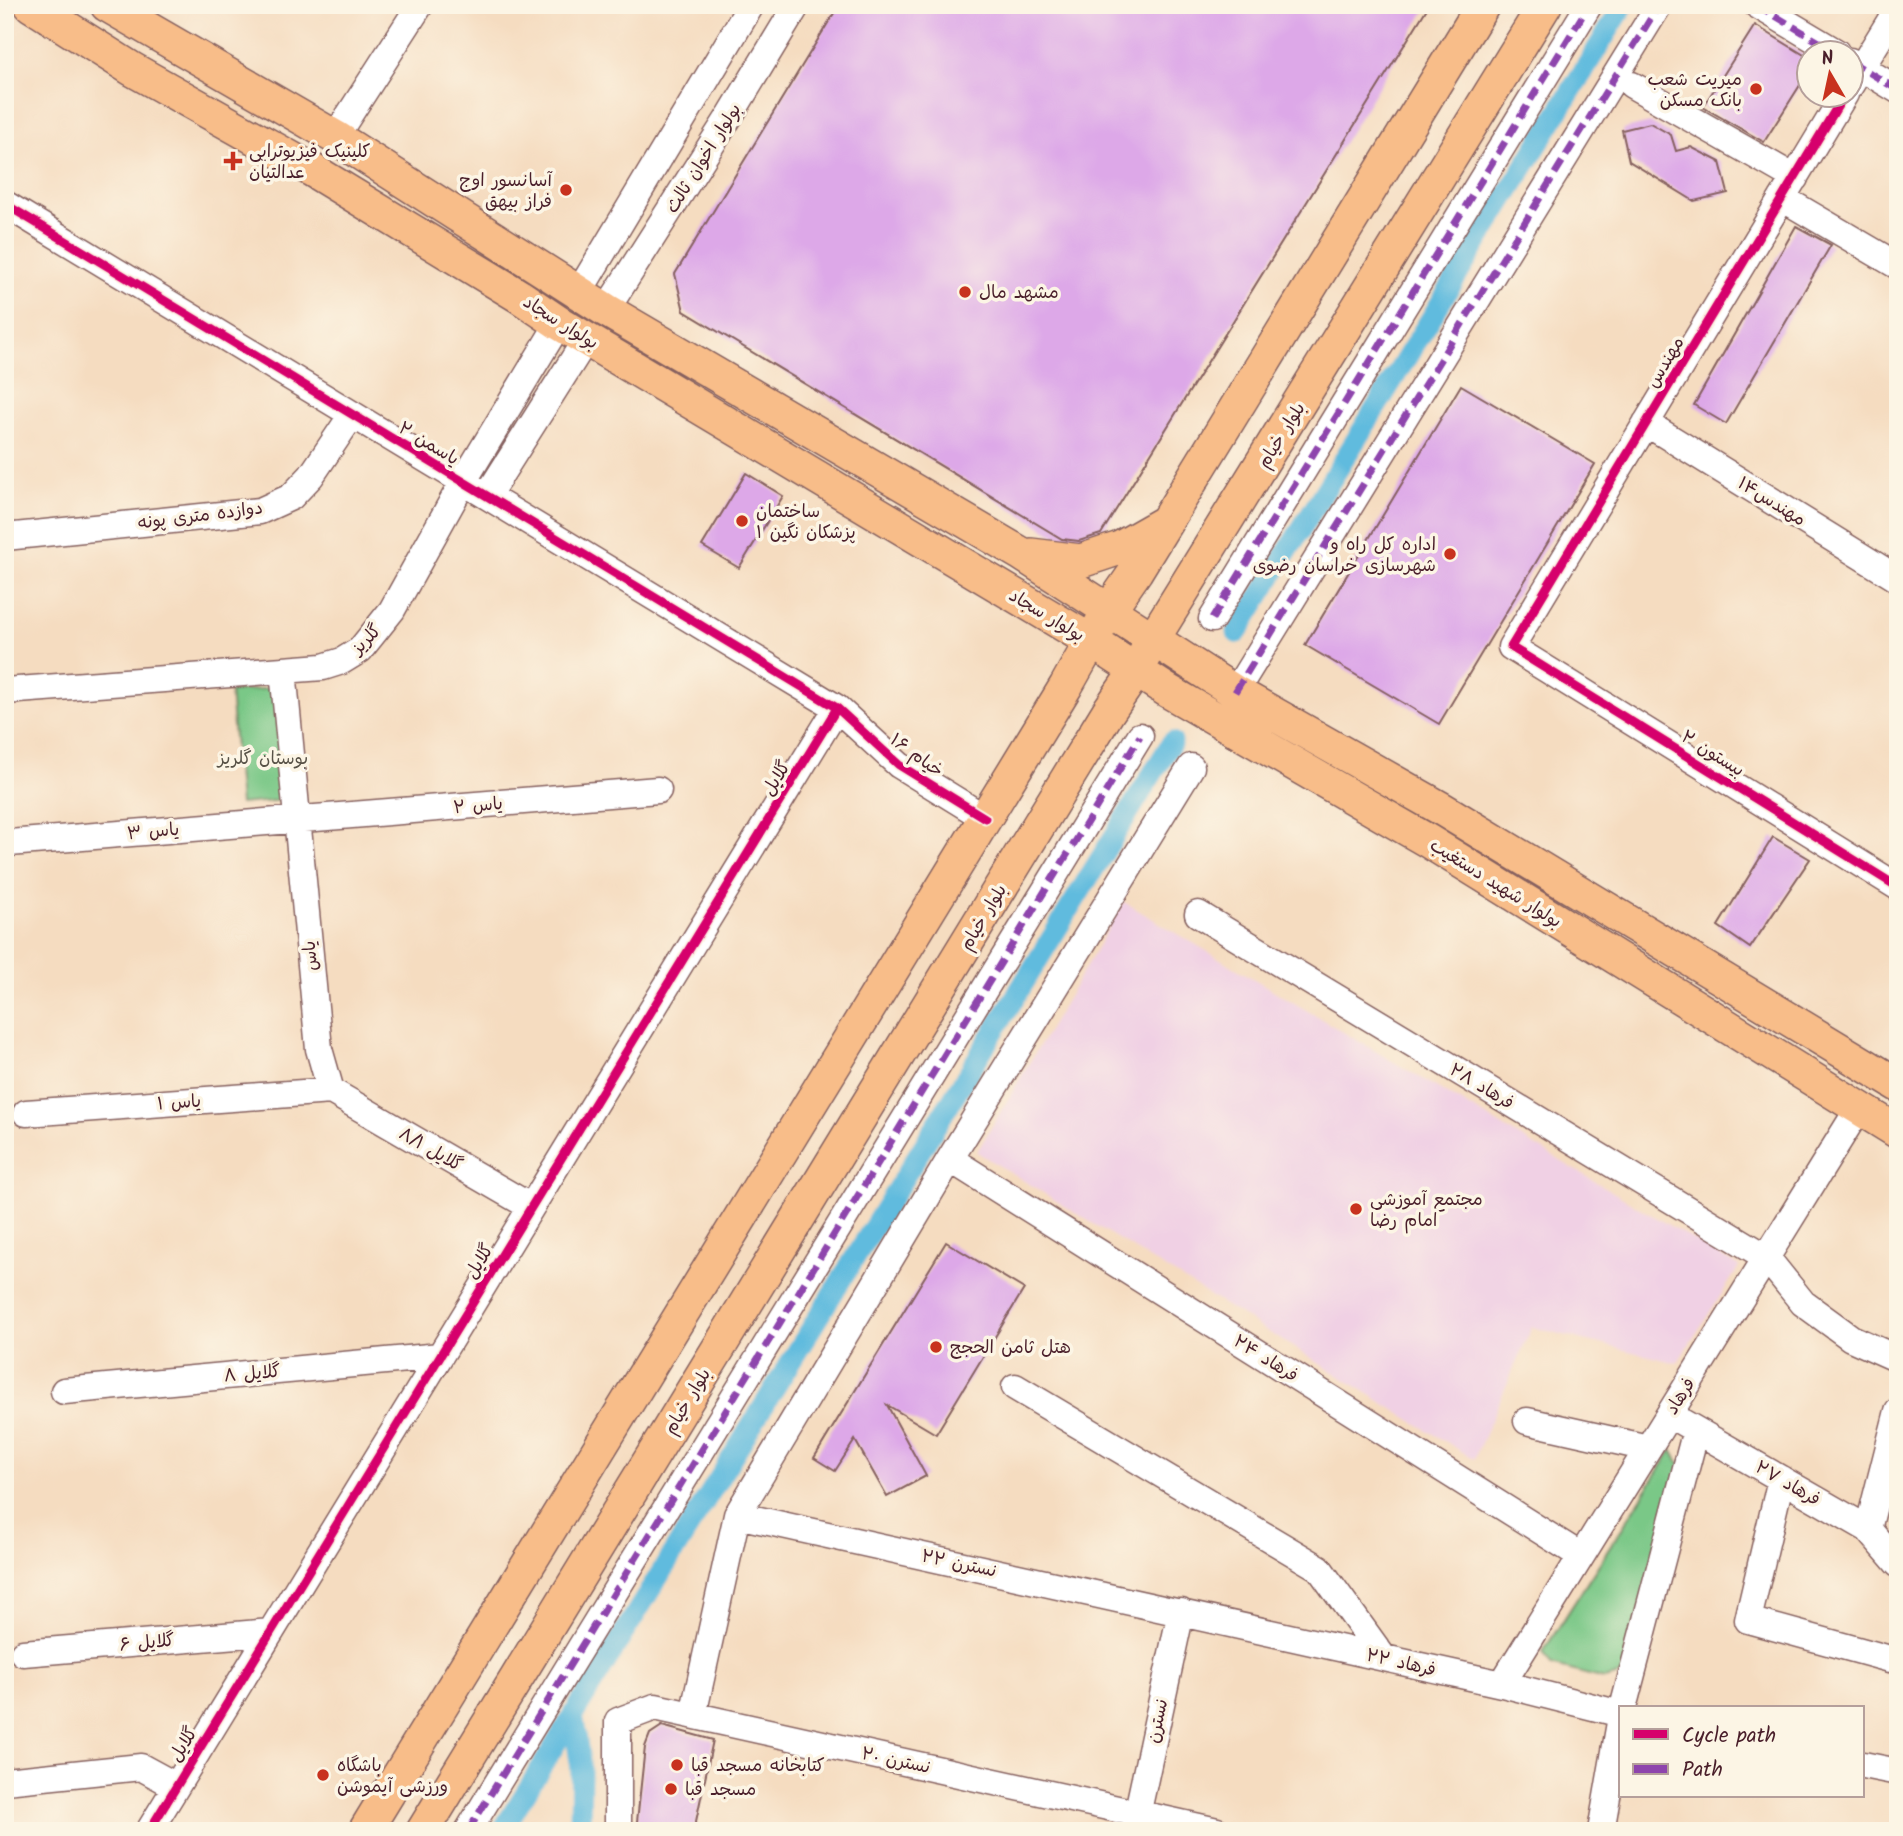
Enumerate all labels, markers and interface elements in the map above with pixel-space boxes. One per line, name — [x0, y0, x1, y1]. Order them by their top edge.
north arrow — [1794, 38, 1864, 108]
text: N — [1819, 43, 1836, 75]
place label: میریت شعب بانک مسکن — [1648, 66, 1742, 116]
marker: میریت شعب بانک مسکن — [1748, 81, 1764, 97]
street label: بولوار اخوان ثالث — [659, 98, 750, 220]
place label: کلینیک فیزیوتراپی عدالتیان — [249, 138, 371, 188]
marker: کلینیک فیزیوتراپی عدالتیان — [223, 151, 243, 171]
place label: آسانسور اوج فراز بیهق — [459, 167, 554, 217]
marker: آسانسور اوج فراز بیهق — [558, 182, 574, 198]
place label: مشهد مال — [979, 279, 1059, 308]
marker: مشهد مال — [957, 284, 973, 300]
street label: بولوار سجاد — [517, 289, 604, 358]
street label: مهندس — [1639, 331, 1693, 394]
street label: بلوار خیام — [1251, 397, 1314, 475]
street label: یاسمن ۲ — [392, 415, 464, 474]
street label: مهندس۱۴ — [1731, 470, 1811, 535]
street label: دوازده متری پونه — [136, 494, 265, 539]
place label: ساختمان پزشکان نگین ۱ — [756, 498, 856, 548]
marker: ساختمان پزشکان نگین ۱ — [734, 513, 750, 529]
place label: اداره کل راه و شهرسازی خراسان رضوی — [1253, 531, 1436, 581]
marker: اداره کل راه و شهرسازی خراسان رضوی — [1442, 546, 1458, 562]
street label: بولوار سجاد — [1003, 582, 1090, 650]
street label: گلریز — [343, 618, 389, 664]
street label: بیستون ۲ — [1675, 723, 1750, 785]
street label: خیام ۱۶ — [883, 727, 949, 786]
park label: بوستان گلریز — [216, 745, 308, 774]
street label: گلایل — [755, 755, 800, 802]
street label: یاس ۲ — [452, 790, 504, 823]
street label: یاس ۳ — [126, 816, 180, 849]
street label: بولوار شهید دستغیب — [1423, 832, 1567, 937]
street label: بلوار خیام — [953, 879, 1016, 957]
street label: یاس — [296, 939, 327, 972]
street label: فرهاد ۲۸ — [1443, 1057, 1519, 1118]
street label: یاس ۱ — [156, 1087, 202, 1120]
street label: گلایل ۸/۱ — [393, 1120, 468, 1180]
place label: مجتمع آموزشی امام رضا — [1370, 1186, 1483, 1236]
marker: مجتمع آموزشی امام رضا — [1348, 1201, 1364, 1217]
street label: گلایل — [458, 1238, 503, 1285]
street label: فرهاد ۲۴ — [1227, 1328, 1303, 1391]
place label: هتل ثامن الحجج — [950, 1334, 1071, 1363]
marker: هتل ثامن الحجج — [928, 1339, 944, 1355]
street label: گلایل ۸ — [223, 1358, 282, 1391]
street label: بلوار خیام — [657, 1363, 720, 1441]
street label: فرهاد — [1659, 1372, 1704, 1421]
street label: فرهاد ۲۷ — [1749, 1454, 1825, 1515]
street label: نسترن ۲۲ — [918, 1542, 999, 1587]
street label: گلایل ۶ — [118, 1627, 176, 1660]
street label: فرهاد ۲۲ — [1363, 1641, 1438, 1686]
street label: نسترن — [1140, 1696, 1177, 1746]
legend — [1619, 1706, 1864, 1798]
text: Cycle path — [1682, 1720, 1776, 1753]
street label: گلایل — [162, 1721, 207, 1768]
street label: نسترن ۲۰ — [858, 1740, 933, 1783]
place label: باشگاه ورزشی آیموشن — [337, 1752, 448, 1802]
place label: کتابخانه مسجد قبا — [691, 1752, 825, 1781]
text: Path — [1682, 1754, 1723, 1787]
marker: کتابخانه مسجد قبا — [669, 1757, 685, 1773]
marker: باشگاه ورزشی آیموشن — [315, 1767, 331, 1783]
place label: مسجد قبا — [685, 1776, 756, 1805]
marker: مسجد قبا — [663, 1781, 679, 1797]

